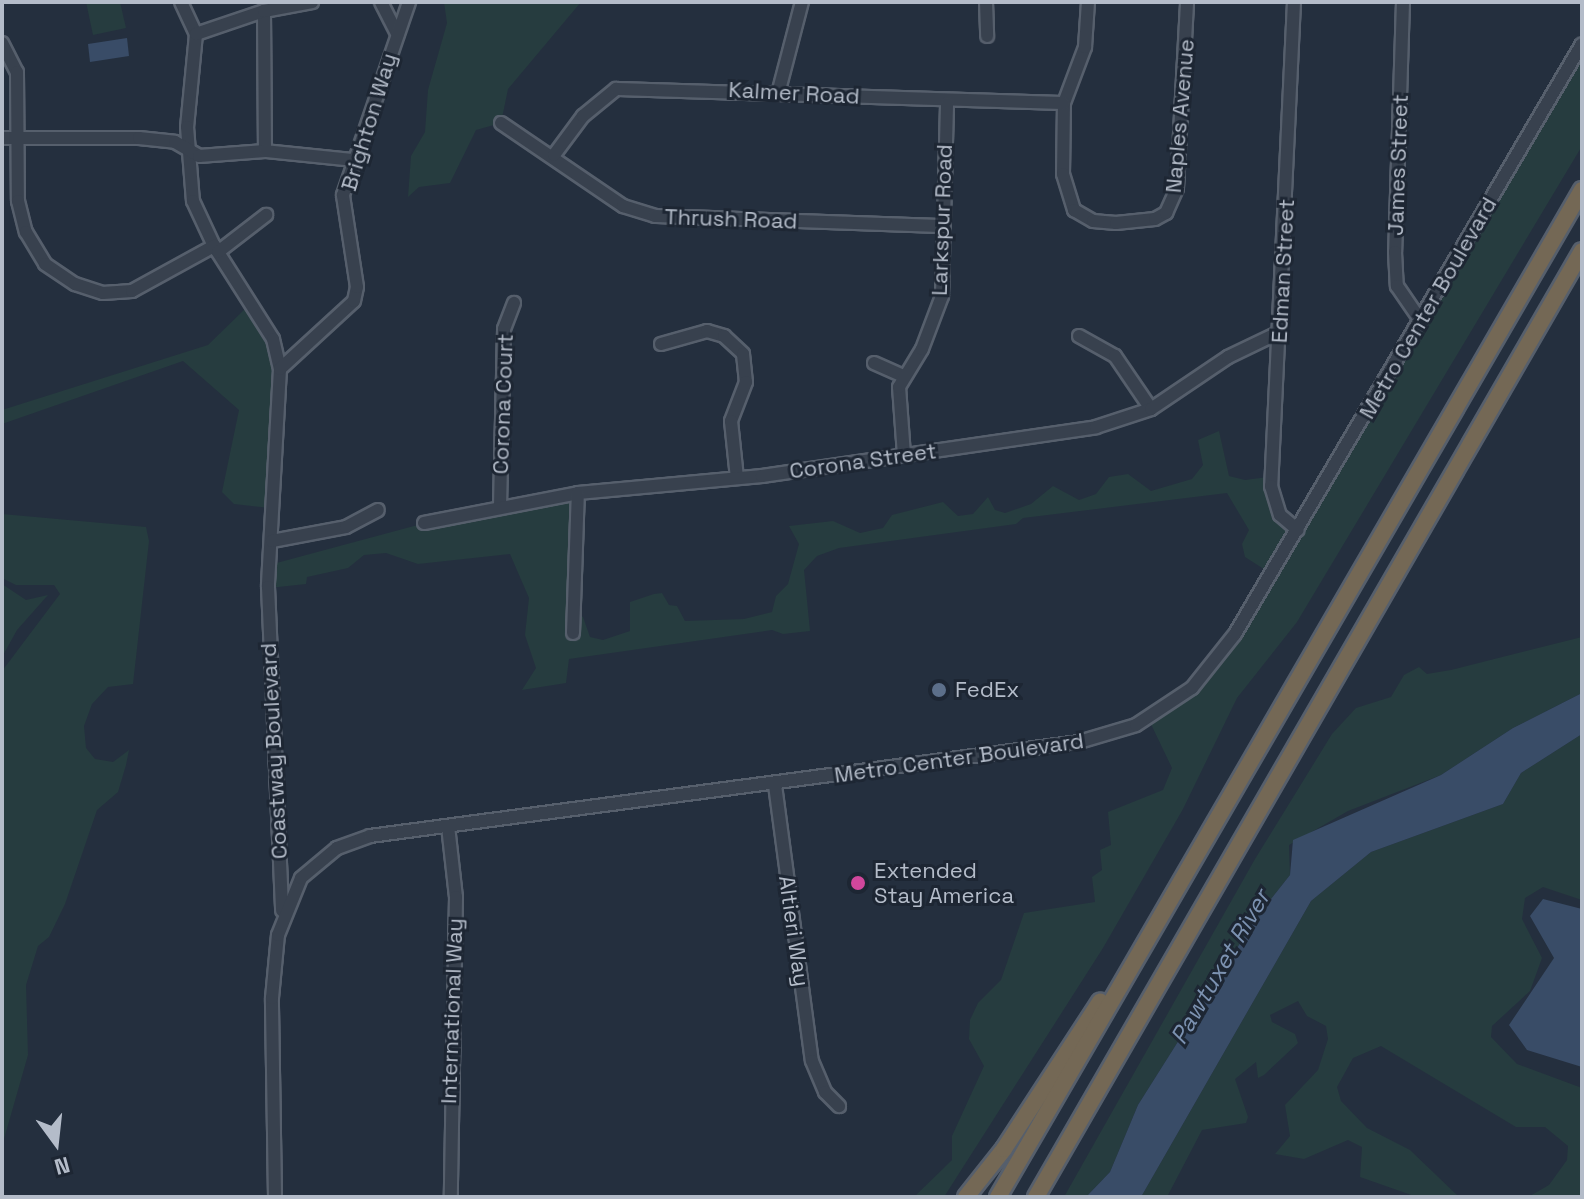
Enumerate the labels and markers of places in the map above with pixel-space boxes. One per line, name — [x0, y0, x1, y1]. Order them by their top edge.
place label: FedEx — [955, 677, 1019, 703]
marker: FedEx — [930, 681, 948, 699]
place label: Extended Stay America — [874, 857, 1014, 908]
marker: Extended Stay America — [849, 874, 867, 892]

